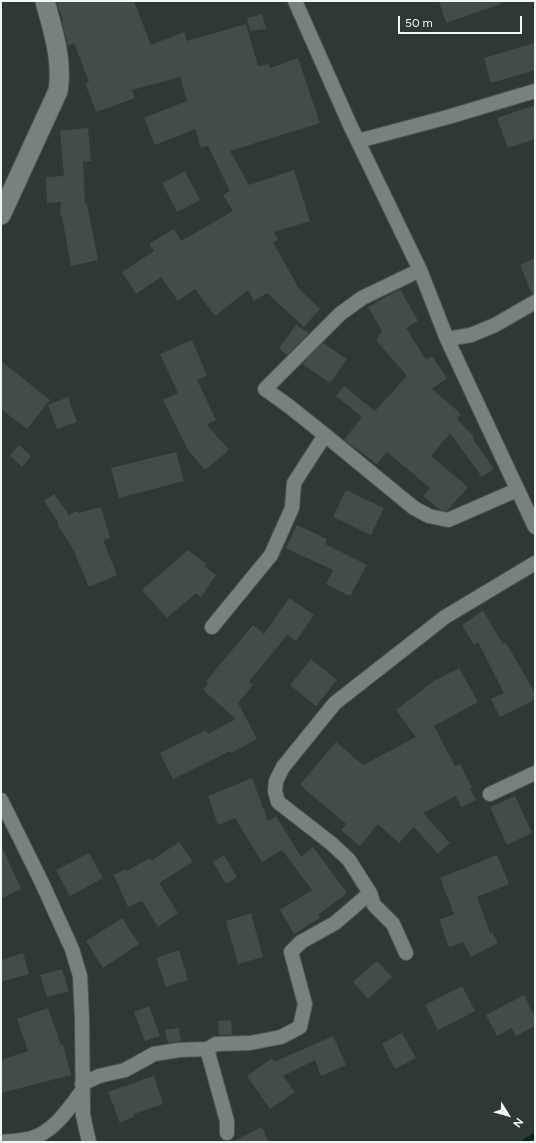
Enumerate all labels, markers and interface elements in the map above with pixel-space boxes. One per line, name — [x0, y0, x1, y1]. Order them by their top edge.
scale bar — [400, 8, 524, 34]
text: 50 m — [405, 16, 433, 30]
north arrow — [488, 1095, 528, 1135]
text: N — [510, 1115, 526, 1130]

